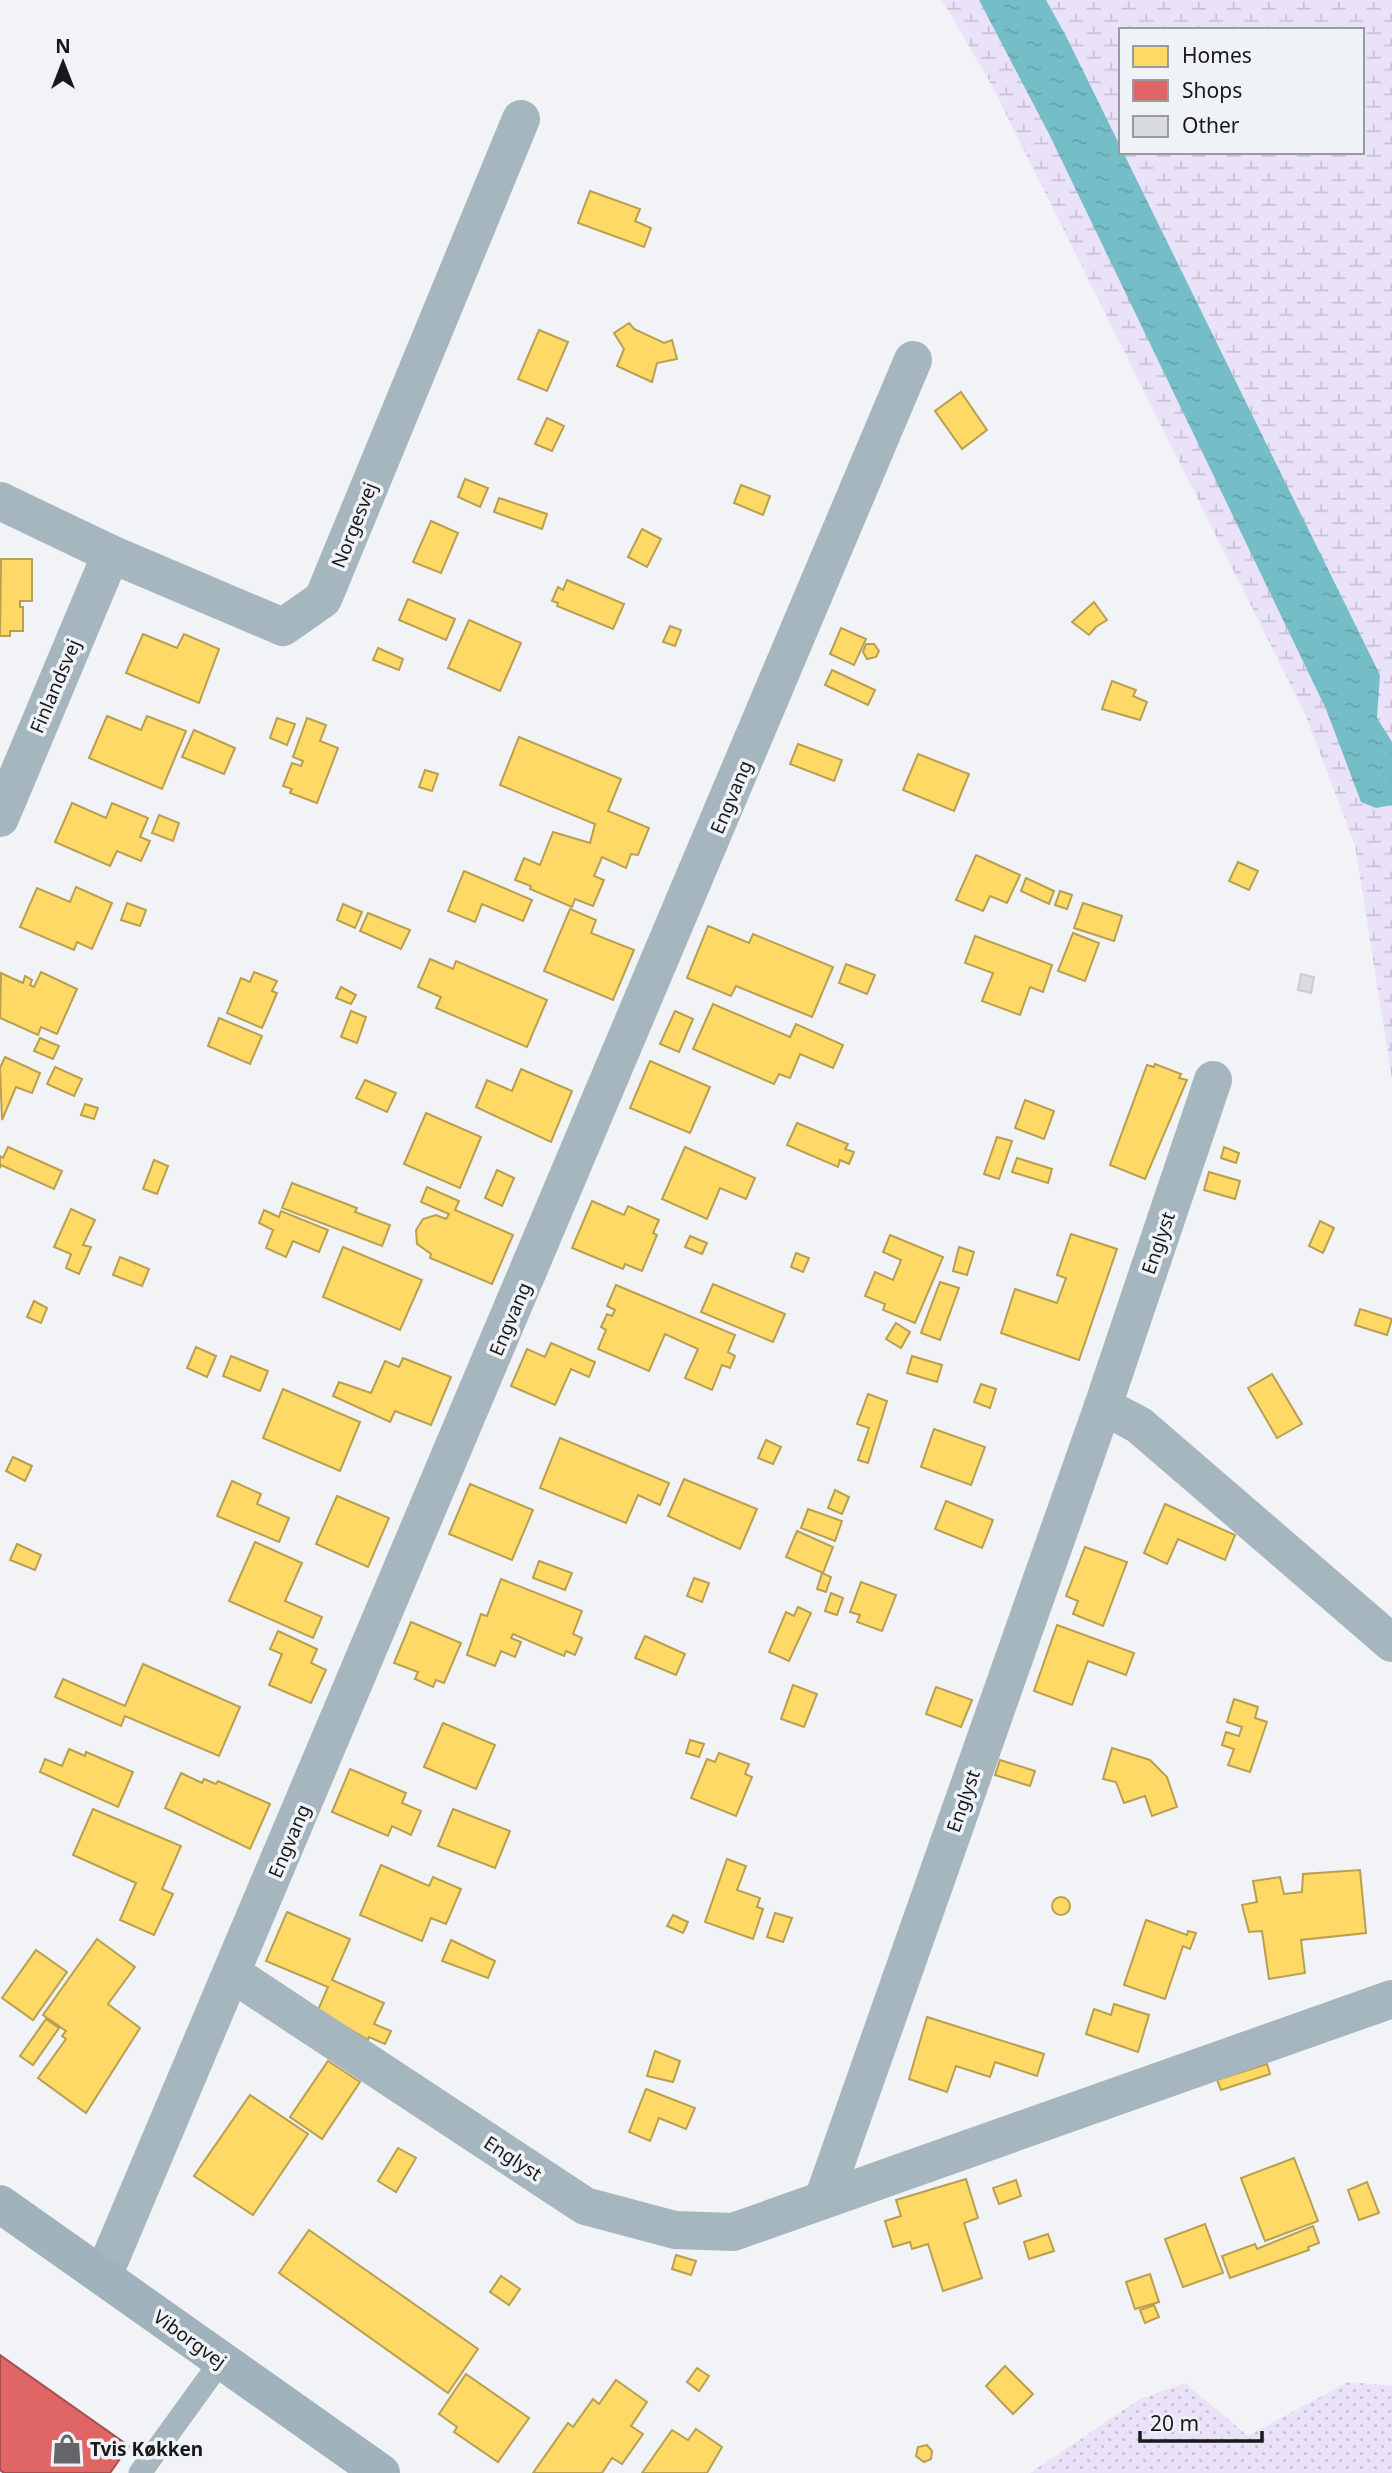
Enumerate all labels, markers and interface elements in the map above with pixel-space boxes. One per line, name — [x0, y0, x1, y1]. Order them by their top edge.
north arrow — [28, 28, 98, 98]
legend — [1119, 28, 1364, 154]
text: N — [55, 33, 71, 59]
text: Homes — [1182, 41, 1252, 69]
text: Shops — [1182, 76, 1242, 104]
text: Other — [1182, 111, 1240, 139]
street label: Norgesvej — [325, 478, 383, 572]
street label: Finlandsvej — [24, 635, 86, 737]
street label: Engvang — [704, 756, 758, 838]
street label: Englyst — [1135, 1208, 1181, 1278]
street label: Engvang — [483, 1278, 537, 1360]
street label: Englyst — [940, 1766, 986, 1836]
street label: Engvang — [262, 1800, 316, 1882]
street label: Englyst — [479, 2130, 547, 2187]
street label: Viborgvej — [148, 2304, 232, 2374]
scale bar — [1140, 2400, 1262, 2444]
text: 20 m — [1150, 2409, 1199, 2437]
shop icon: Tvis Køkken — [50, 2432, 84, 2466]
place label: Tvis Køkken — [90, 2436, 203, 2462]

